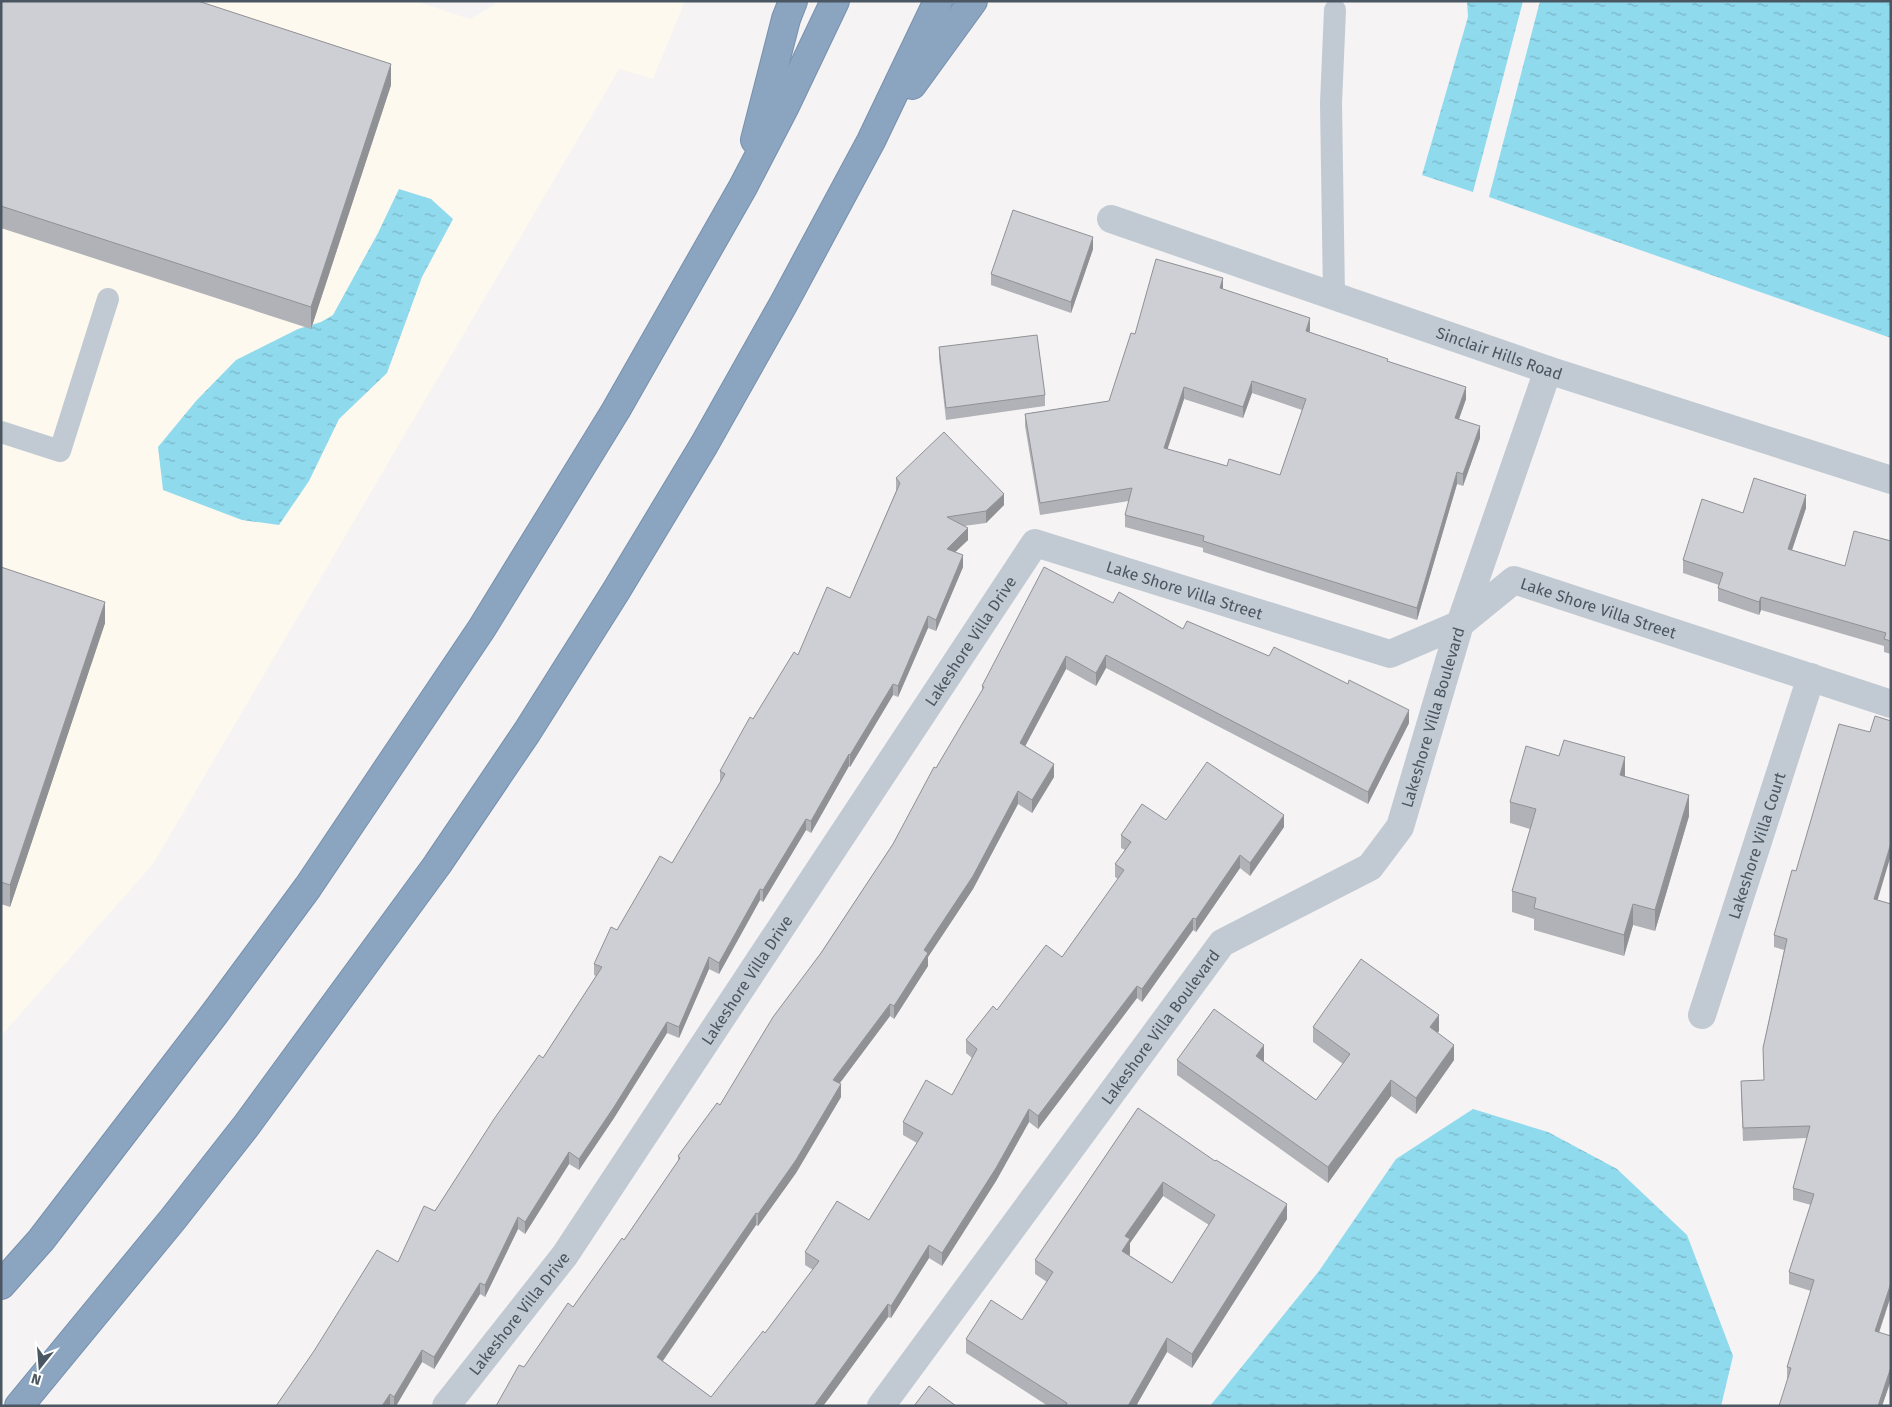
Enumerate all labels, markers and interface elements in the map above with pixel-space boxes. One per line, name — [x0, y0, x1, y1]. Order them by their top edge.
street label: Sinclair Hills Road — [1434, 323, 1565, 384]
street label: Lake Shore Villa Street — [1104, 557, 1265, 624]
street label: Lakeshore Villa Drive — [921, 573, 1020, 710]
street label: Lake Shore Villa Street — [1518, 574, 1679, 643]
street label: Lakeshore Villa Boulevard — [1397, 625, 1469, 810]
street label: Lakeshore Villa Court — [1725, 770, 1790, 922]
street label: Lakeshore Villa Drive — [697, 912, 797, 1049]
street label: Lakeshore Villa Boulevard — [1098, 946, 1224, 1108]
street label: Lakeshore Villa Drive — [465, 1248, 574, 1379]
north arrow — [15, 1342, 65, 1392]
text: N — [29, 1369, 43, 1388]

